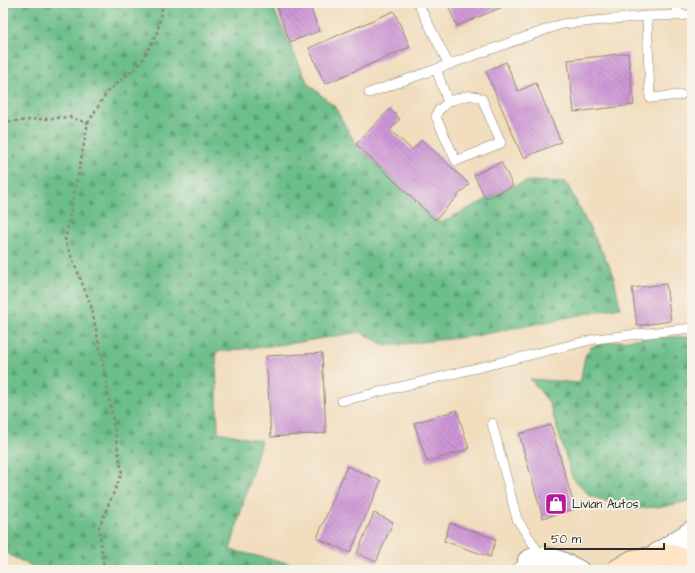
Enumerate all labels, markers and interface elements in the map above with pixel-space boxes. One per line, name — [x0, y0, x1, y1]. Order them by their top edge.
shop icon: Livian Autos — [543, 491, 569, 517]
place label: Livian Autos — [572, 496, 638, 513]
scale bar — [545, 525, 664, 551]
text: 50 m — [551, 531, 582, 548]

